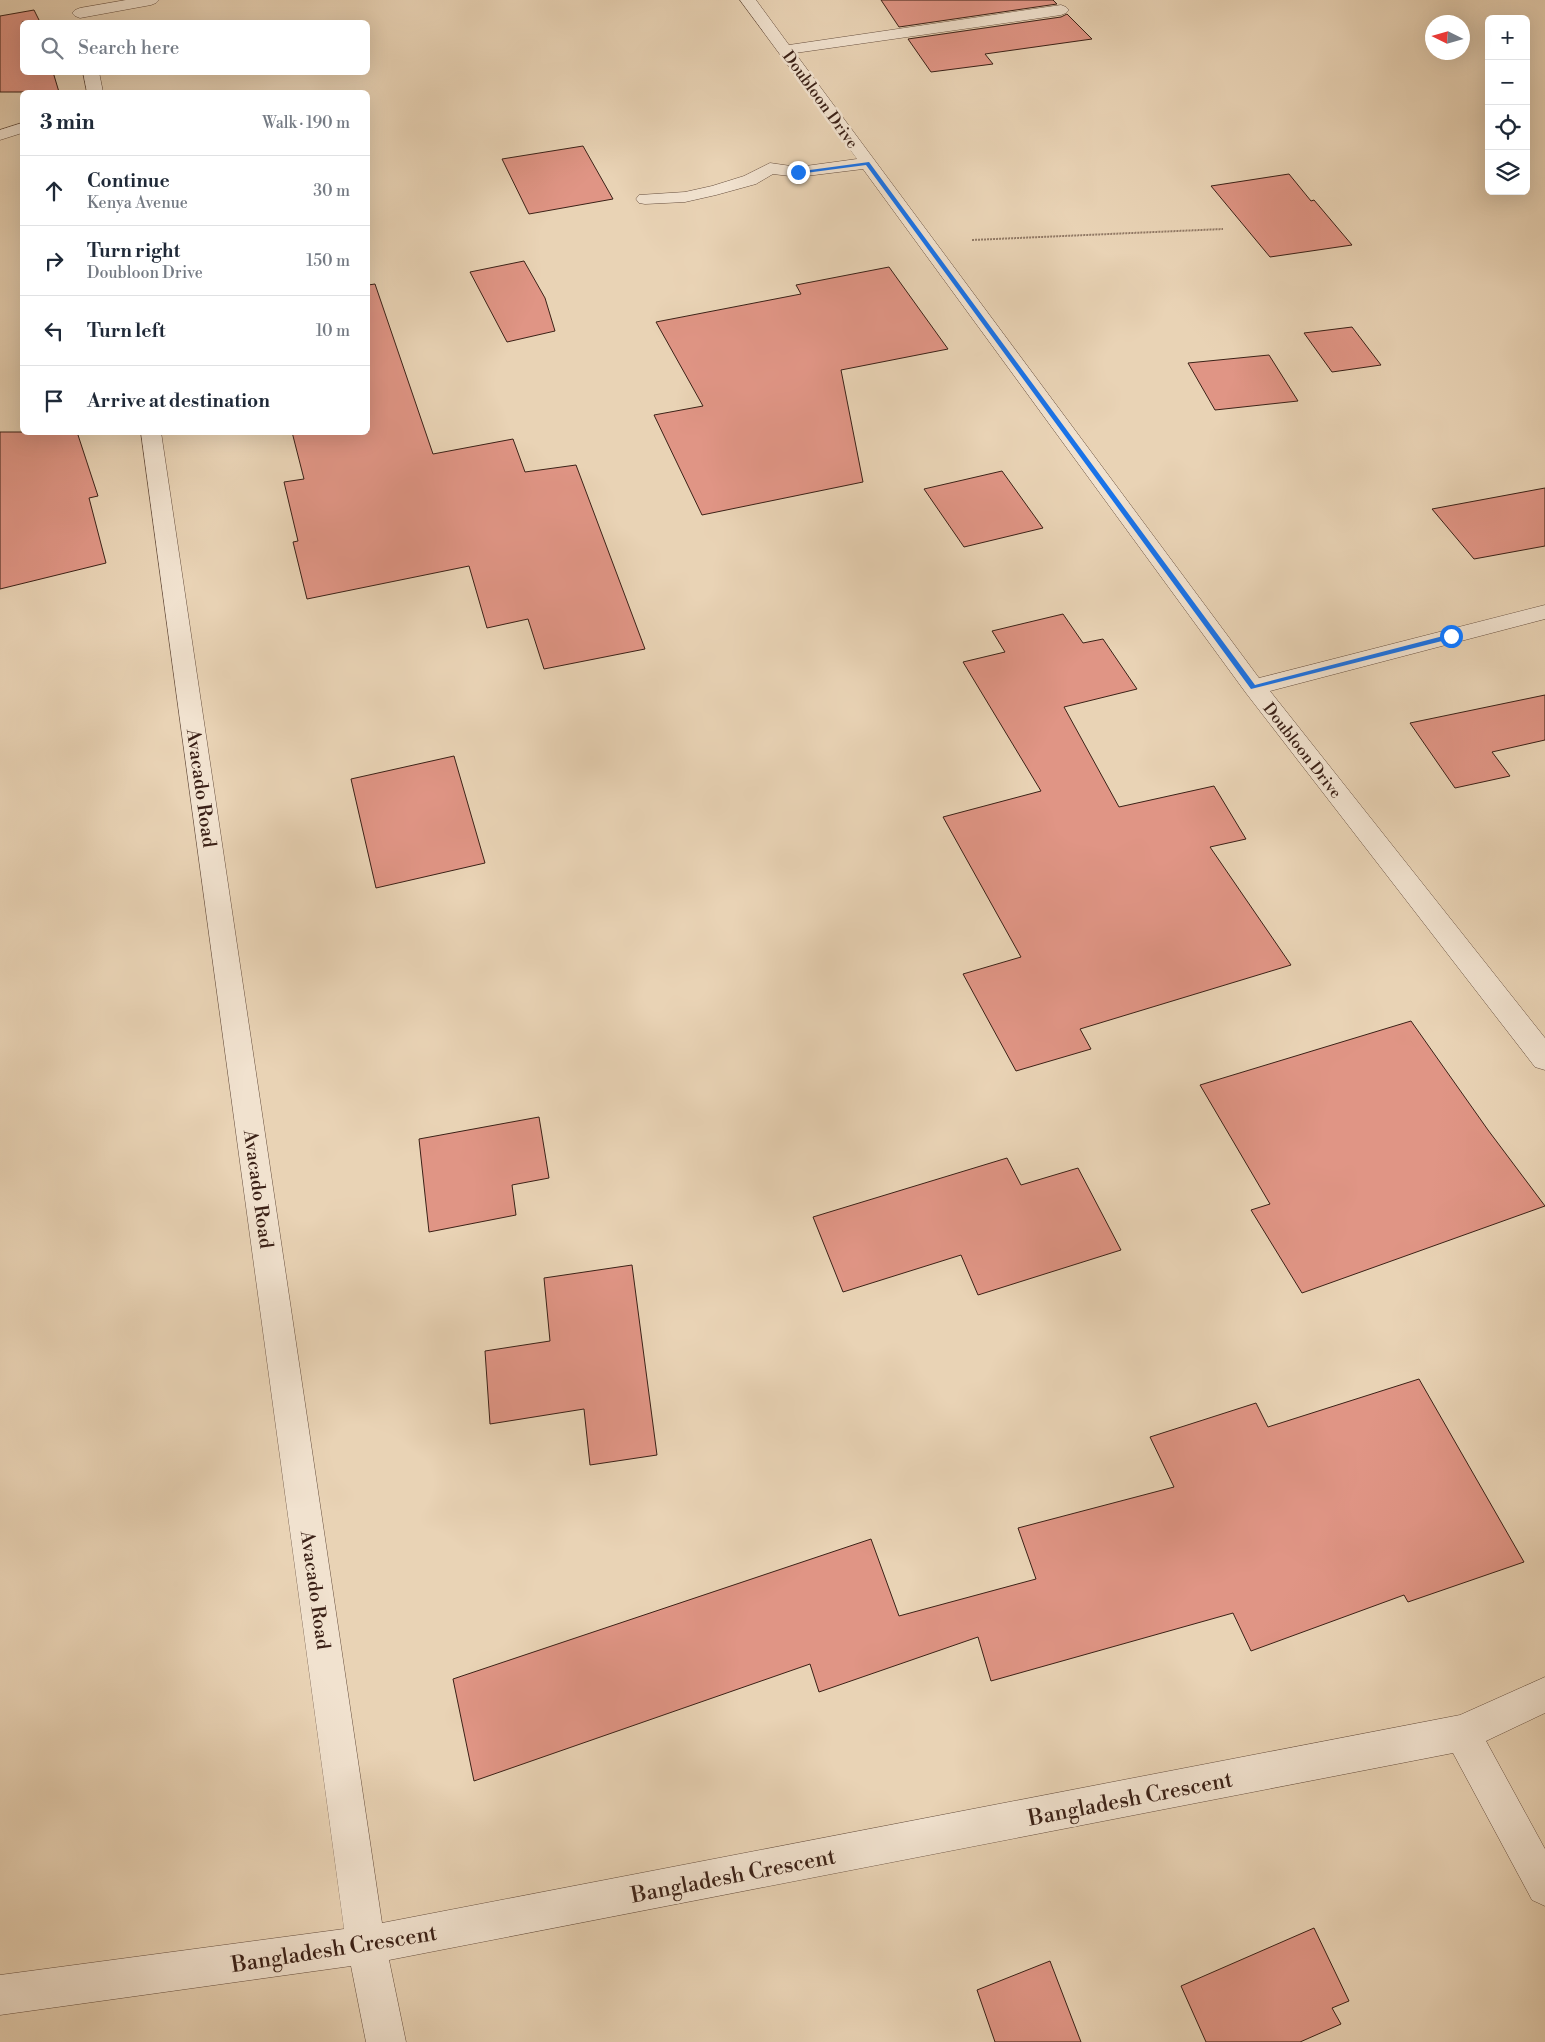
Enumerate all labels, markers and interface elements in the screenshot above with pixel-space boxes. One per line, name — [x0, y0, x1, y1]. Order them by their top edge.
north arrow — [1425, 15, 1470, 60]
map controls — [1485, 15, 1530, 195]
button: + — [1485, 15, 1530, 60]
search box — [20, 20, 370, 75]
icon: search — [38, 34, 66, 62]
text: Search here — [78, 36, 179, 60]
street label: Doubloon Drive — [778, 47, 862, 152]
button: − — [1485, 60, 1530, 105]
button: locate — [1485, 105, 1530, 150]
text: 3 min — [40, 110, 95, 136]
text: Walk · 190 m — [262, 113, 350, 133]
button: layers — [1485, 150, 1530, 195]
route end — [787, 161, 810, 184]
text: Continue — [87, 169, 170, 193]
icon: ahead — [40, 177, 68, 205]
text: 30 m — [313, 181, 350, 201]
text: Kenya Avenue — [87, 193, 188, 213]
text: Turn right — [87, 239, 180, 263]
icon: right — [40, 247, 68, 275]
text: 150 m — [306, 251, 350, 271]
text: Doubloon Drive — [87, 263, 203, 283]
icon: left — [40, 317, 68, 345]
text: Turn left — [87, 319, 166, 343]
text: 10 m — [316, 321, 350, 341]
icon: arrive — [40, 387, 68, 415]
text: Arrive at destination — [87, 389, 270, 413]
route start — [1440, 625, 1463, 648]
street label: Doubloon Drive — [1259, 699, 1346, 802]
street label: Avacado Road — [181, 726, 221, 849]
street label: Avacado Road — [238, 1127, 278, 1250]
street label: Avacado Road — [295, 1528, 335, 1651]
street label: Bangladesh Crescent — [1025, 1766, 1235, 1833]
street label: Bangladesh Crescent — [628, 1843, 838, 1910]
street label: Bangladesh Crescent — [228, 1920, 439, 1979]

